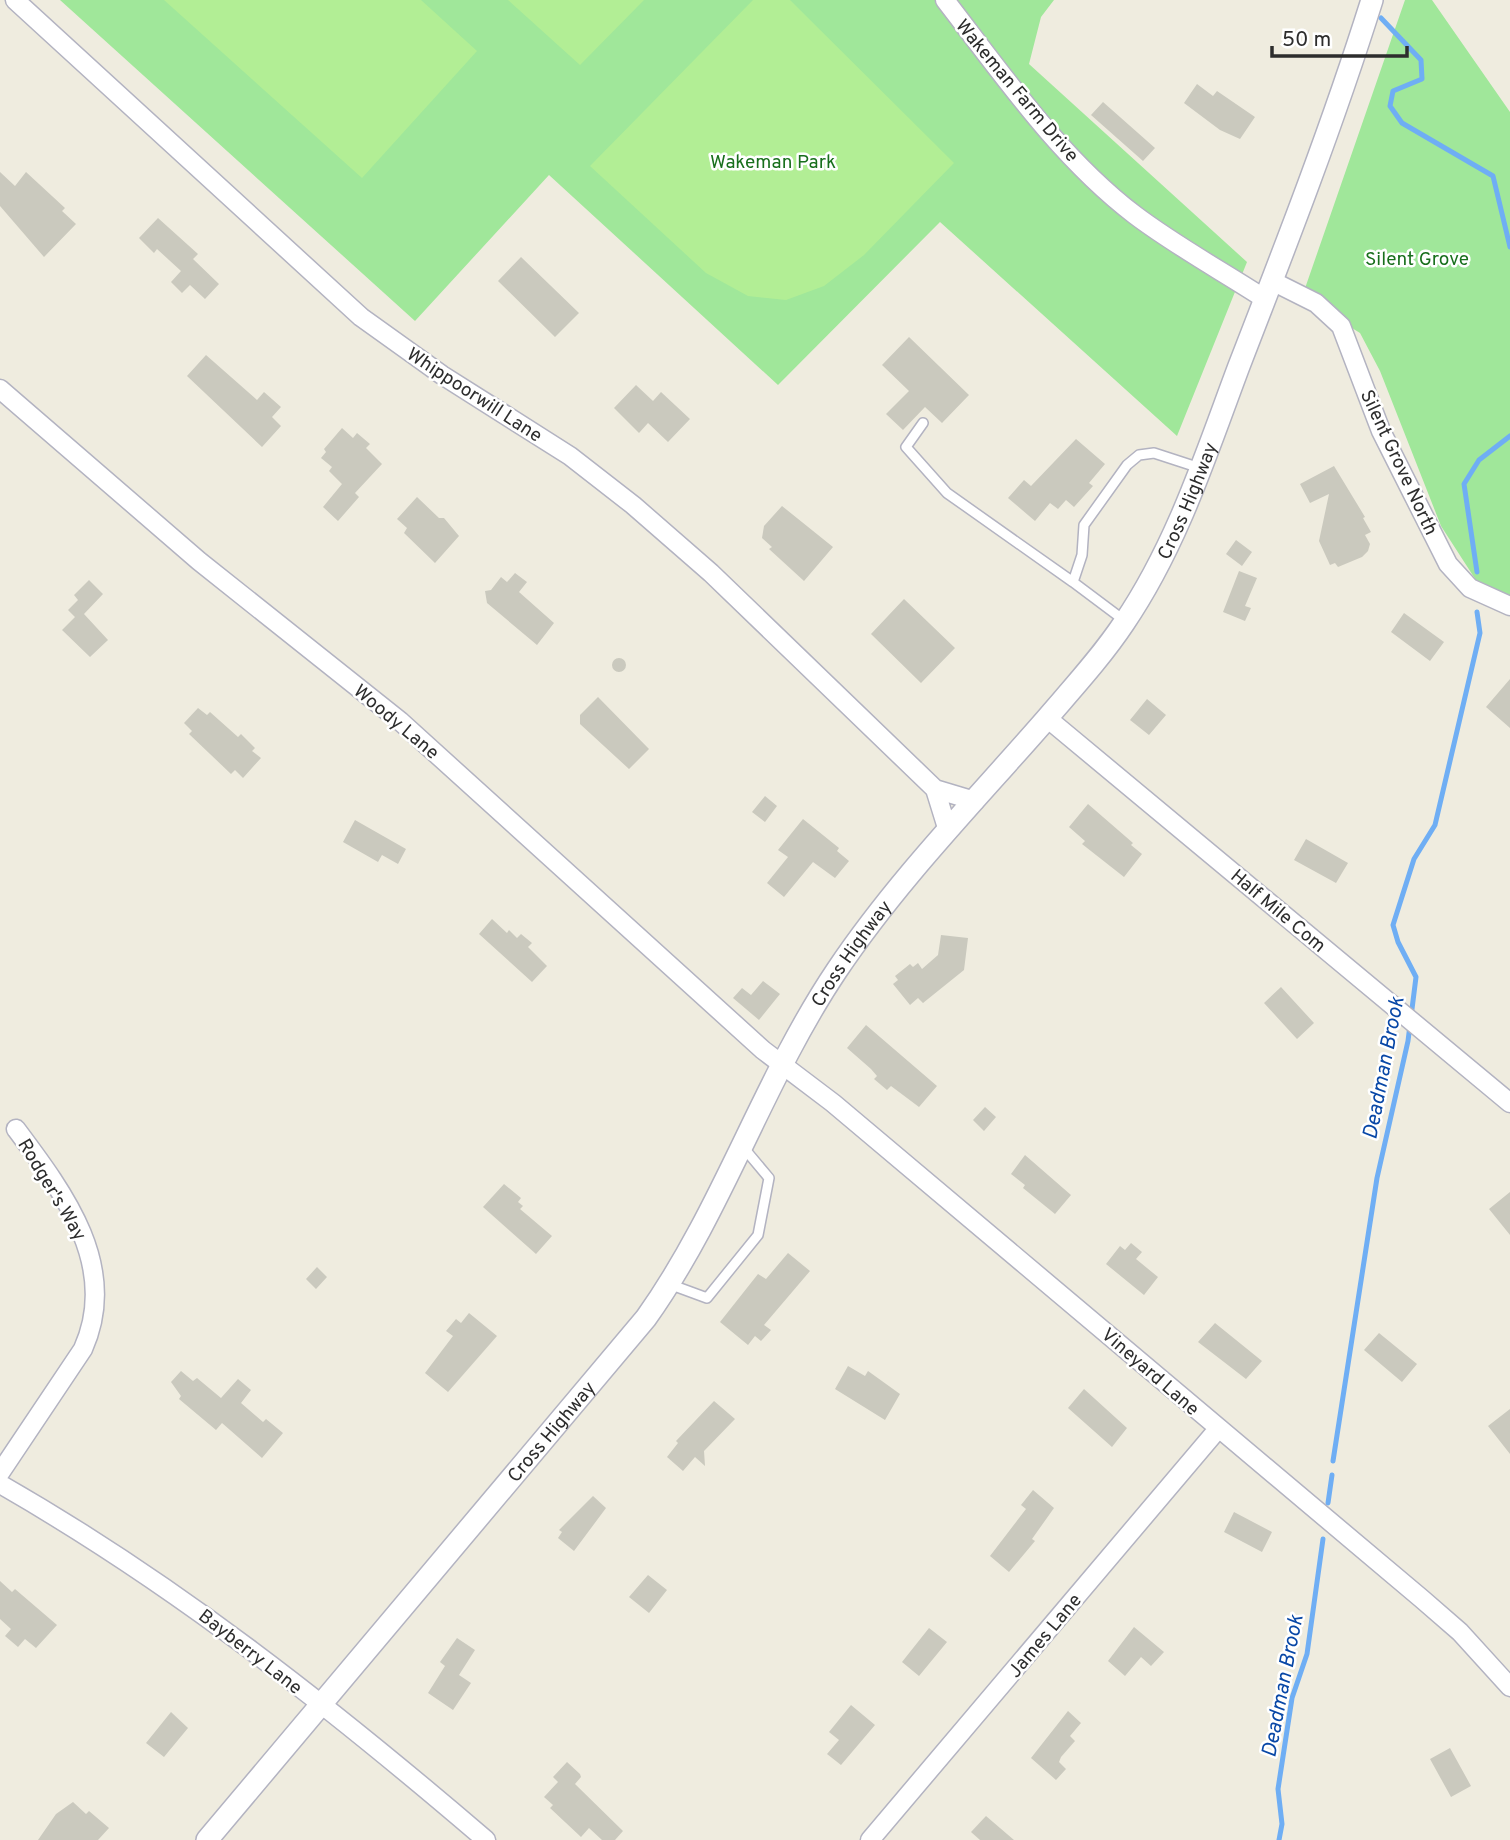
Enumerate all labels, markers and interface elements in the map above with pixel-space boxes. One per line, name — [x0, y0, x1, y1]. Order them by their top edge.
scale bar — [1272, 14, 1407, 58]
street label: Wakeman Farm Drive — [950, 15, 1083, 168]
text: 50 m — [1282, 27, 1331, 54]
park label: Wakeman Park — [710, 151, 836, 175]
park label: Silent Grove — [1365, 248, 1469, 272]
street label: Whippoorwill Lane — [402, 343, 546, 448]
street label: Silent Grove North — [1354, 386, 1442, 539]
street label: Cross Highway — [1153, 439, 1224, 564]
street label: Woody Lane — [348, 680, 444, 765]
street label: Half Mile Com — [1225, 865, 1330, 958]
street label: Cross Highway — [807, 896, 898, 1012]
water label: Deadman Brook — [1357, 994, 1412, 1142]
street label: Rodger's Way — [11, 1135, 91, 1245]
street label: Vineyard Lane — [1096, 1323, 1204, 1422]
street label: Cross Highway — [503, 1377, 602, 1488]
street label: James Lane — [1003, 1589, 1088, 1683]
street label: Bayberry Lane — [193, 1604, 307, 1701]
water label: Deadman Brook — [1256, 1612, 1311, 1760]

